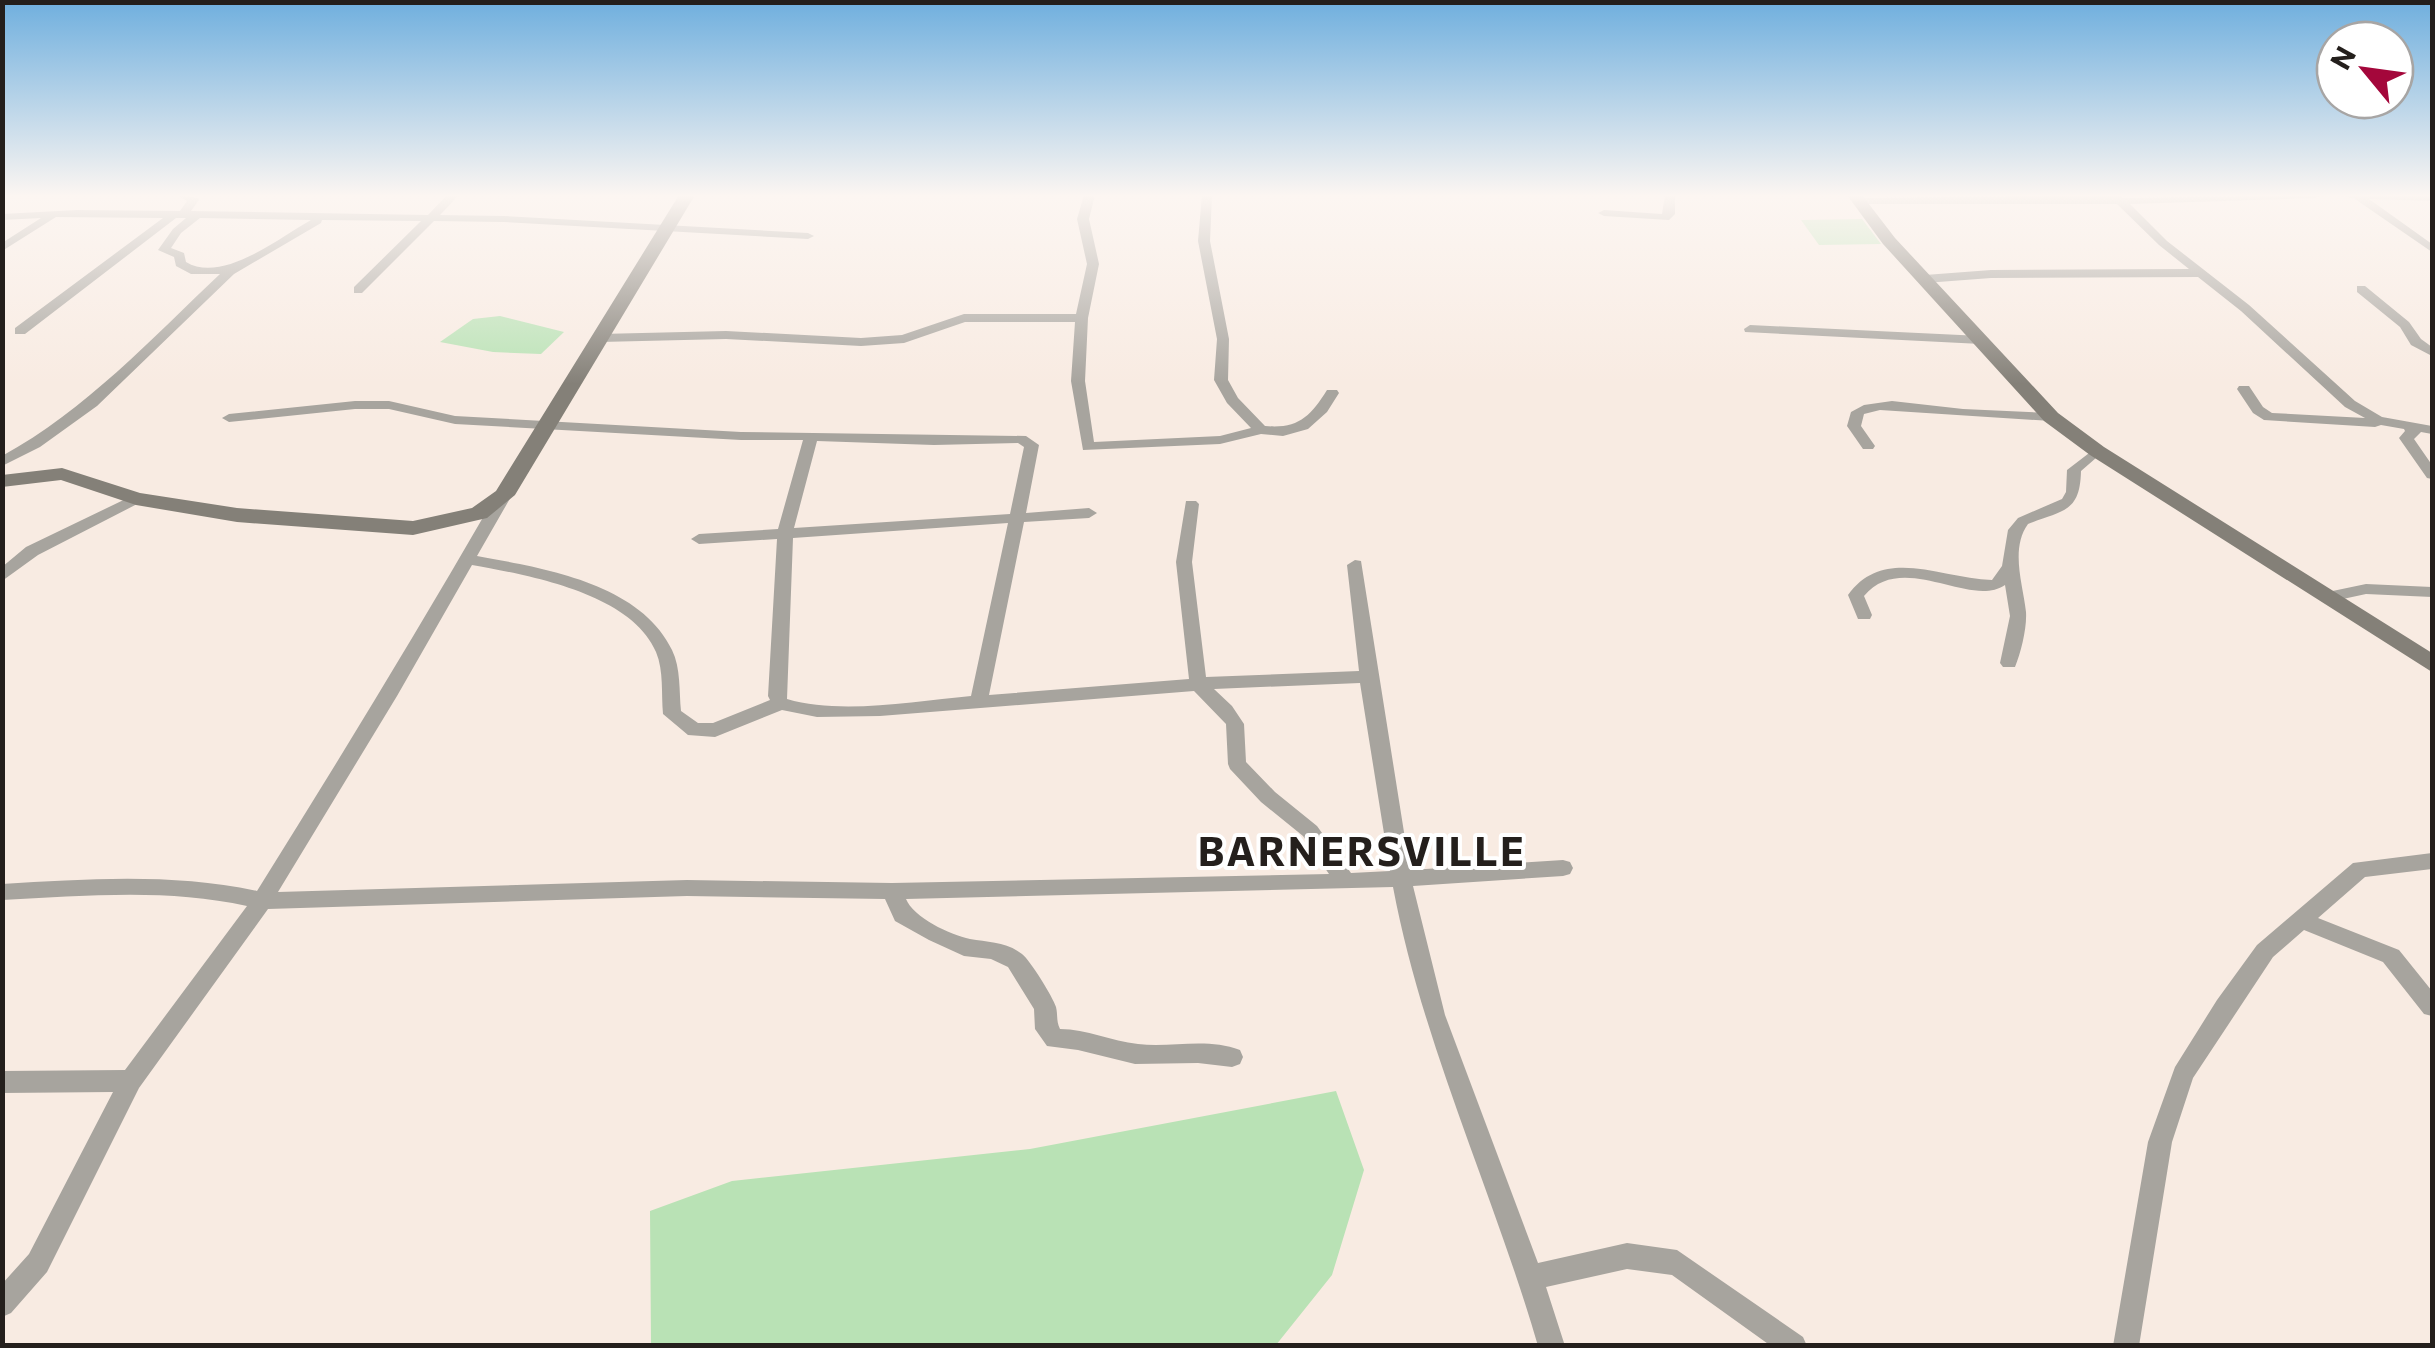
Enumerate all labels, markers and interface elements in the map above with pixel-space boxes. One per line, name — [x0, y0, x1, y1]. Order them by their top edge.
north arrow — [2315, 20, 2415, 120]
text: N — [2322, 40, 2362, 75]
district label: BARNERSVILLE — [1198, 825, 1526, 874]

